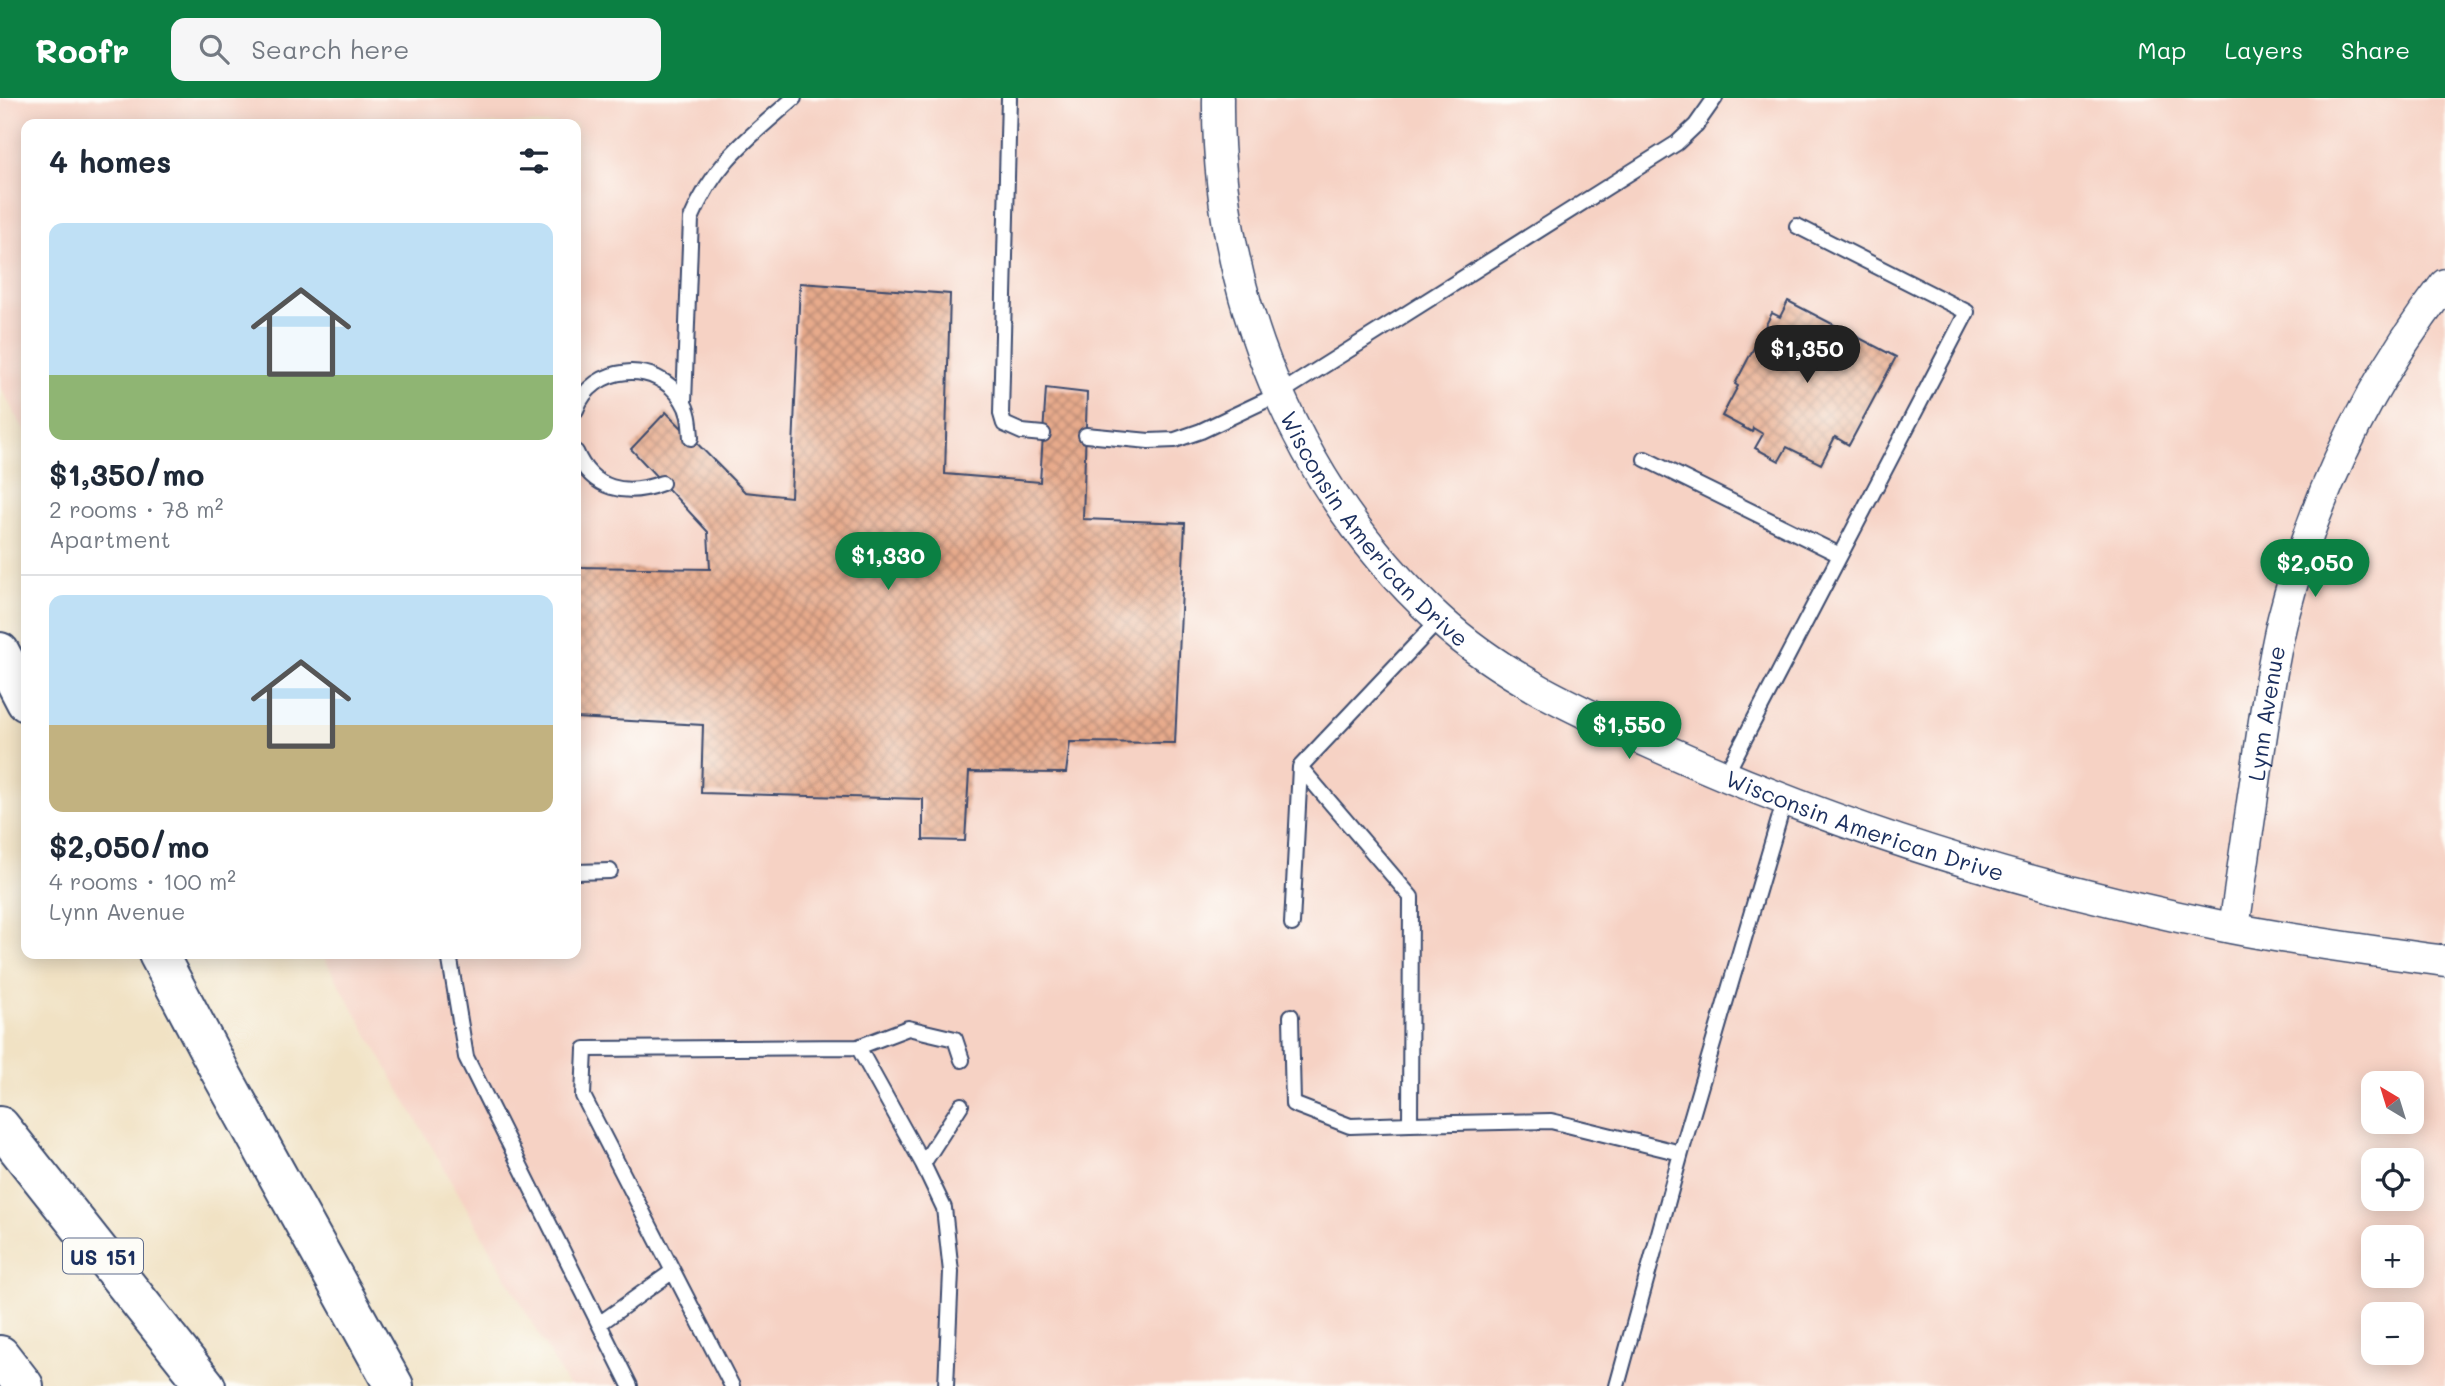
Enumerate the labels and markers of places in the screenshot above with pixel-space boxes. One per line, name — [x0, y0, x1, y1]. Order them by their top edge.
pin: $1,350 — [1750, 326, 1864, 385]
pin: $1,330 — [831, 532, 945, 592]
pin: $2,050 — [2258, 540, 2372, 599]
pin: $1,550 — [1572, 702, 1686, 761]

